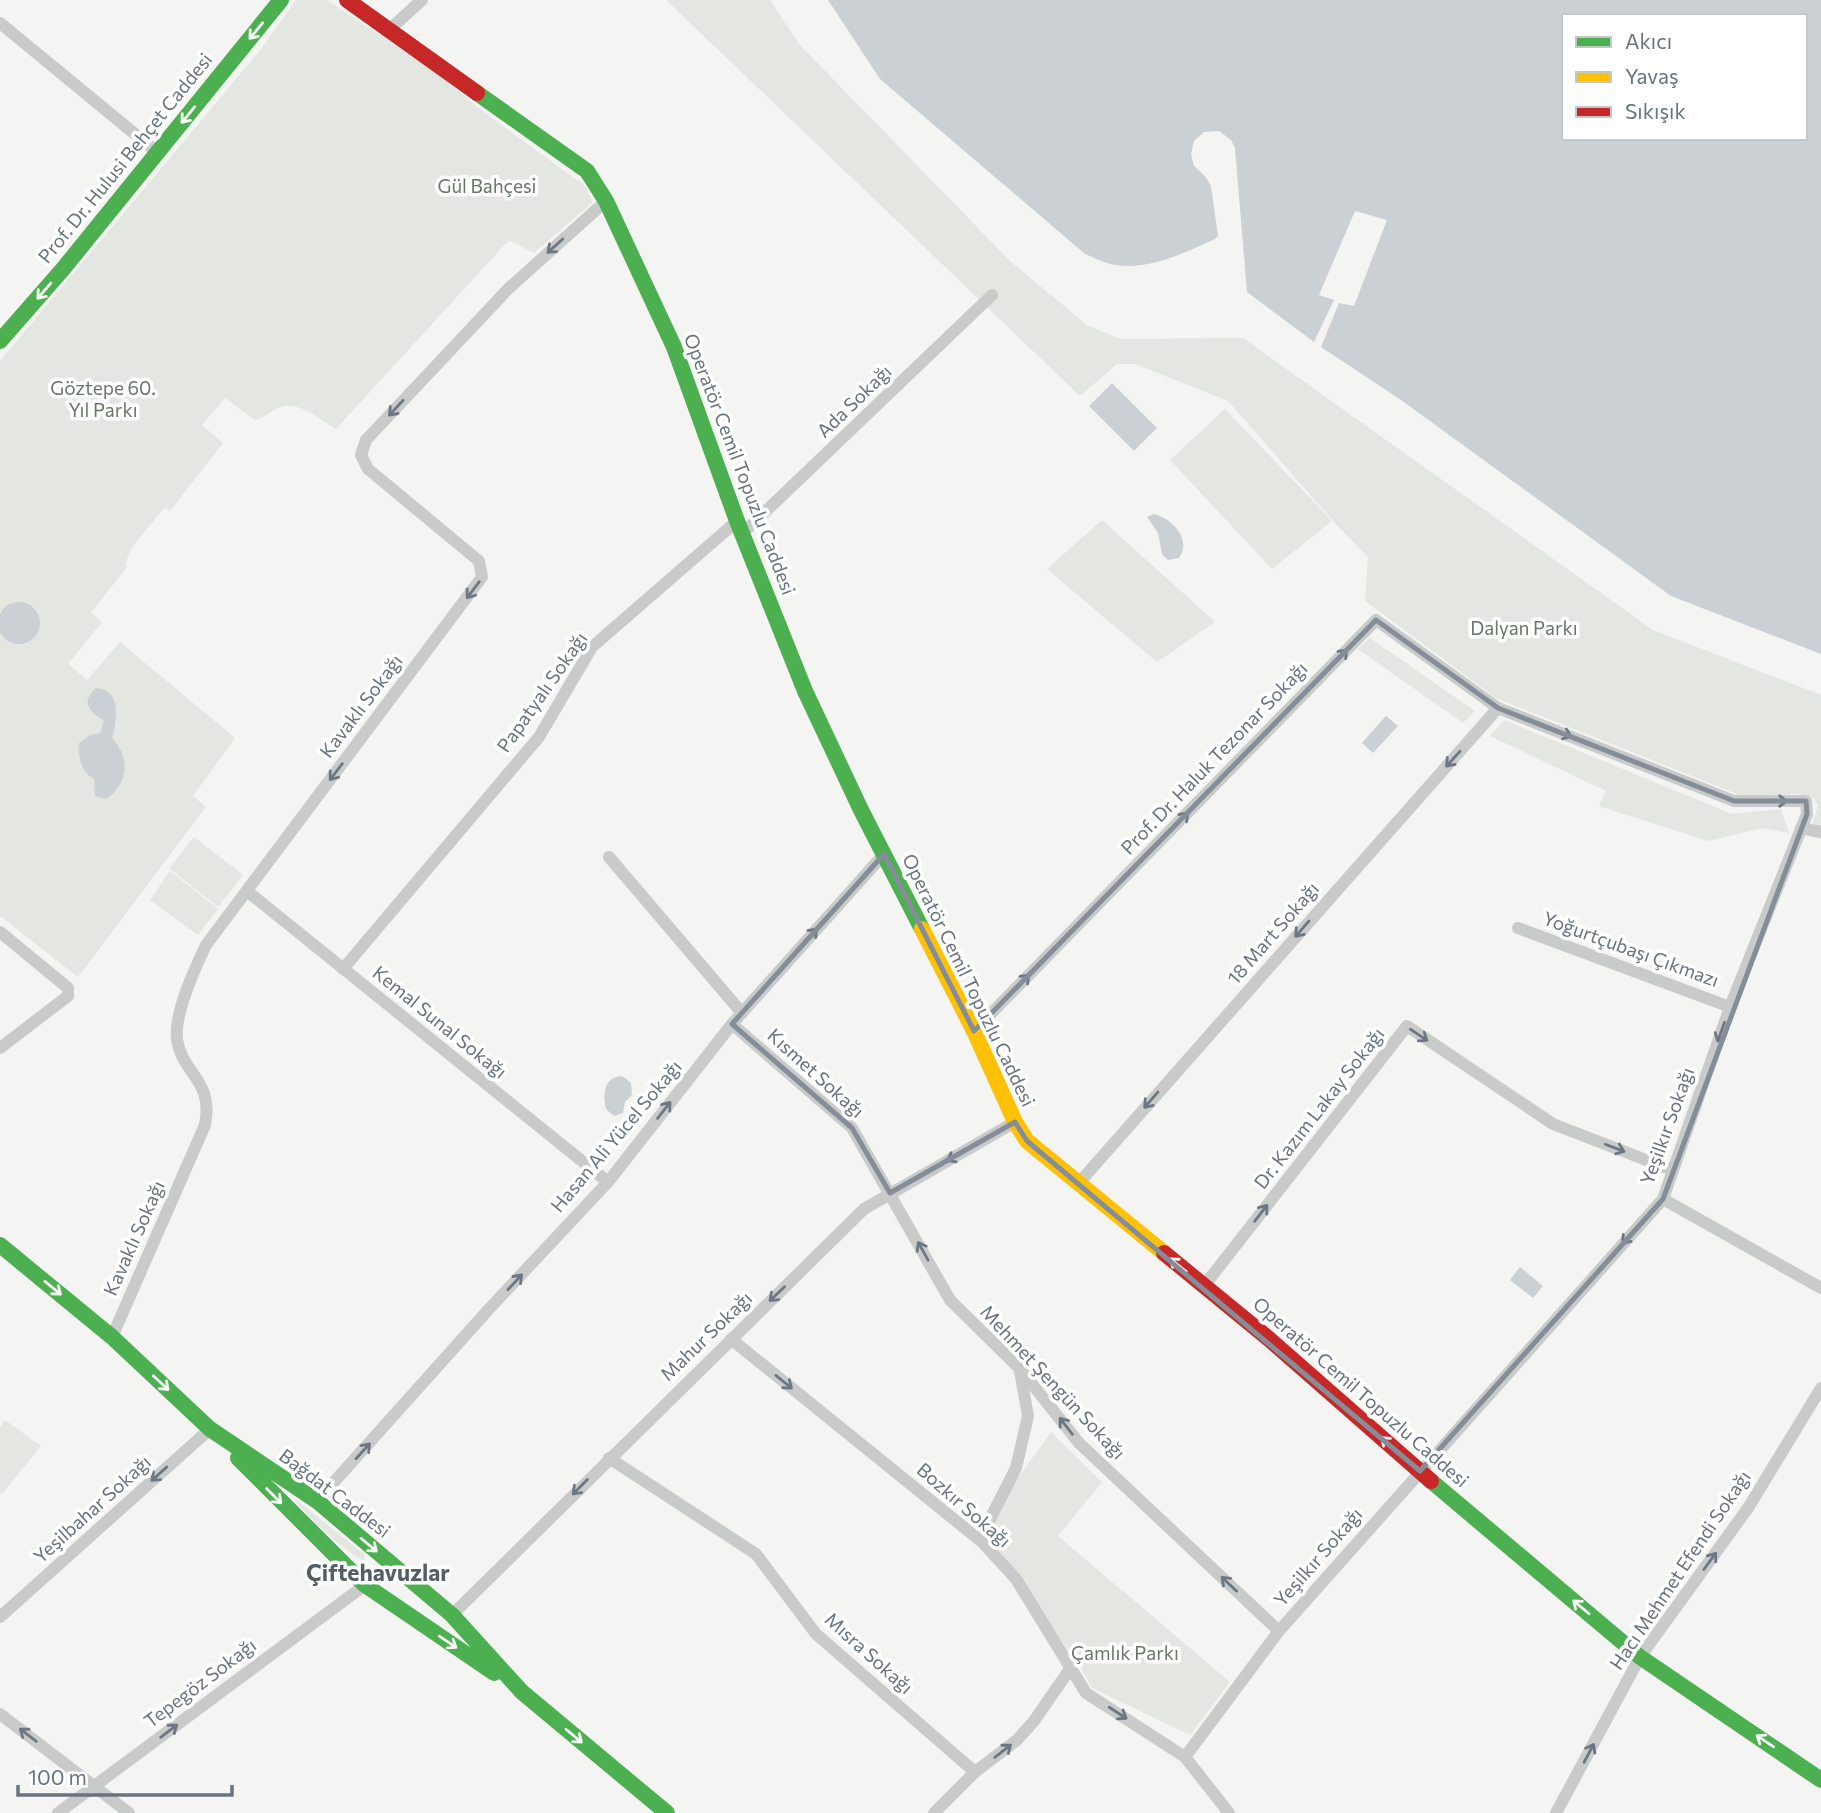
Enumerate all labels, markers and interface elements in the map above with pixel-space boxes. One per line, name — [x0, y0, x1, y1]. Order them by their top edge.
legend — [1562, 14, 1807, 140]
one-way arrow — [249, 21, 264, 40]
text: Akıcı — [1625, 28, 1672, 53]
street label: Prof. Dr. Hulusi Behçet Caddesi — [33, 48, 217, 267]
text: Yavaş — [1625, 63, 1678, 88]
text: Sıkışık — [1625, 98, 1686, 123]
one-way arrow — [181, 106, 196, 124]
park label: Gül Bahçesi — [437, 174, 537, 197]
one-way arrow — [547, 237, 564, 254]
one-way arrow — [36, 281, 52, 299]
street label: Operatör Cemil Topuzlu Caddesi — [680, 330, 801, 598]
street label: Ada Sokağı — [811, 359, 896, 442]
park label: Göztepe 60. Yıl Parkı — [50, 376, 156, 421]
one-way arrow — [387, 399, 404, 416]
one-way arrow — [466, 580, 480, 599]
park label: Dalyan Parkı — [1470, 616, 1578, 639]
street label: Papatyalı Sokağı — [492, 627, 592, 756]
street label: Kavaklı Sokağı — [314, 649, 407, 762]
one-way arrow — [1332, 649, 1349, 666]
street label: Prof. Dr. Haluk Tezonar Sokağı — [1115, 657, 1312, 859]
one-way arrow — [1551, 727, 1573, 740]
one-way arrow — [1445, 750, 1461, 768]
one-way arrow — [329, 762, 344, 780]
one-way arrow — [1765, 794, 1788, 807]
one-way arrow — [1173, 811, 1190, 828]
street label: Operatör Cemil Topuzlu Caddesi — [898, 850, 1041, 1110]
street label: 18 Mart Sokağı — [1222, 877, 1323, 989]
street label: Yoğurtçubaşı Çıkmazı — [1540, 906, 1722, 991]
one-way arrow — [1294, 920, 1310, 938]
one-way arrow — [802, 927, 818, 945]
street label: Kemal Sunal Sokağı — [369, 960, 512, 1083]
one-way arrow — [1014, 974, 1031, 991]
one-way arrow — [1714, 1020, 1726, 1042]
street label: Kısmet Sokağı — [763, 1023, 869, 1122]
street label: Dr. Kazım Lakay Sokağı — [1249, 1023, 1389, 1193]
one-way arrow — [1409, 1028, 1429, 1042]
street label: Hasan Ali Yücel Sokağı — [545, 1055, 686, 1216]
street label: Yeşilkır Sokağı — [1635, 1064, 1698, 1188]
one-way arrow — [1143, 1091, 1160, 1108]
one-way arrow — [657, 1102, 672, 1120]
one-way arrow — [1604, 1142, 1626, 1155]
one-way arrow — [946, 1149, 966, 1163]
street label: Kavaklı Sokağı — [98, 1177, 169, 1299]
one-way arrow — [1253, 1204, 1268, 1223]
one-way arrow — [1621, 1227, 1637, 1245]
one-way arrow — [916, 1241, 929, 1262]
one-way arrow — [1170, 1258, 1188, 1273]
one-way arrow — [507, 1273, 523, 1291]
one-way arrow — [43, 1281, 61, 1296]
one-way arrow — [769, 1285, 786, 1302]
street label: Mahur Sokağı — [655, 1286, 756, 1385]
street label: Operatör Cemil Topuzlu Caddesi — [1249, 1292, 1474, 1492]
street label: Mehmet Şengün Sokağı — [976, 1300, 1131, 1463]
one-way arrow — [152, 1374, 169, 1391]
one-way arrow — [775, 1374, 793, 1389]
one-way arrow — [1058, 1418, 1073, 1436]
one-way arrow — [1380, 1436, 1398, 1452]
one-way arrow — [354, 1442, 370, 1460]
street label: Bağdat Caddesi — [275, 1443, 395, 1542]
street label: Yeşilbahar Sokağı — [28, 1450, 155, 1567]
street label: Bozkır Sokağı — [912, 1457, 1016, 1552]
one-way arrow — [151, 1466, 168, 1483]
street label: Hacı Mehmet Efendi Sokağı — [1604, 1466, 1755, 1674]
one-way arrow — [571, 1478, 588, 1495]
one-way arrow — [265, 1488, 282, 1505]
street label: Yeşilkır Sokağı — [1268, 1503, 1367, 1611]
one-way arrow — [360, 1537, 378, 1553]
one-way arrow — [1703, 1552, 1717, 1571]
district label: Çiftehavuzlar — [306, 1558, 450, 1586]
one-way arrow — [1221, 1576, 1238, 1593]
one-way arrow — [1573, 1599, 1591, 1615]
street label: Mısra Sokağı — [821, 1607, 918, 1698]
street label: Tepegöz Sokağı — [139, 1633, 260, 1732]
one-way arrow — [438, 1635, 457, 1649]
park label: Çamlık Parkı — [1071, 1641, 1179, 1664]
one-way arrow — [1108, 1706, 1127, 1721]
one-way arrow — [159, 1723, 178, 1738]
one-way arrow — [19, 1727, 37, 1742]
one-way arrow — [565, 1728, 583, 1744]
one-way arrow — [1756, 1734, 1775, 1748]
one-way arrow — [993, 1743, 1011, 1758]
one-way arrow — [1582, 1743, 1596, 1764]
scale bar — [18, 1754, 231, 1798]
text: 100 m — [28, 1764, 87, 1789]

